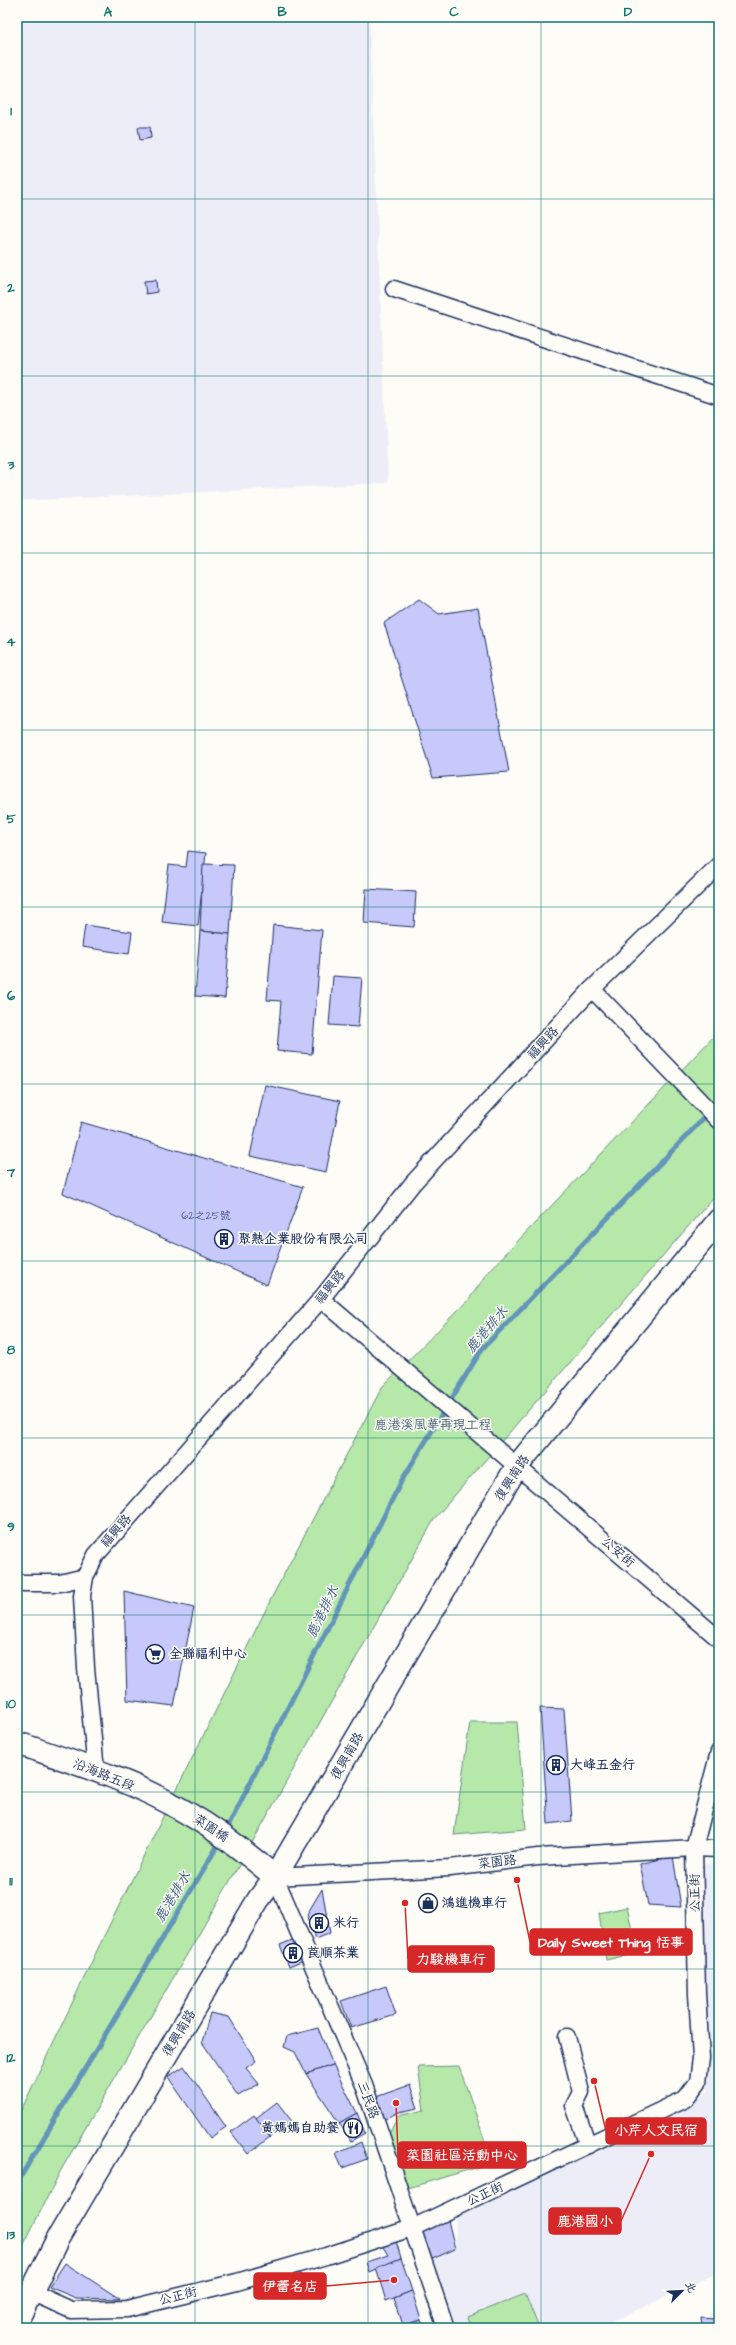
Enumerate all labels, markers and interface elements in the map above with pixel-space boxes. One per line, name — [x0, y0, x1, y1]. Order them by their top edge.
text: A — [104, 3, 113, 21]
text: B — [277, 3, 287, 21]
text: C — [449, 3, 459, 21]
text: D — [624, 3, 633, 21]
text: 1 — [10, 102, 12, 120]
text: 2 — [6, 279, 15, 297]
text: 3 — [7, 456, 15, 474]
text: 4 — [7, 633, 16, 651]
text: 5 — [6, 810, 16, 828]
text: 6 — [7, 987, 16, 1005]
street label: 福興路 — [523, 1023, 563, 1063]
text: 7 — [6, 1164, 16, 1182]
house number: 62之25號 — [181, 1208, 231, 1223]
building icon: 聚熱企業股份有限公司 — [213, 1228, 235, 1250]
place label: 聚熱企業股份有限公司 — [238, 1230, 368, 1248]
street label: 福興路 — [311, 1266, 349, 1308]
water label: 鹿港排水 — [461, 1302, 514, 1358]
text: 8 — [7, 1341, 16, 1359]
park label: 鹿港溪風華再現工程 — [374, 1416, 492, 1434]
street label: 復興南路 — [490, 1451, 534, 1505]
street label: 福興路 — [96, 1510, 136, 1552]
text: 9 — [7, 1518, 15, 1536]
street label: 公安街 — [597, 1532, 639, 1572]
water label: 鹿港排水 — [302, 1582, 345, 1642]
supermarket icon: 全聯福利中心 — [144, 1643, 166, 1665]
place label: 全聯福利中心 — [169, 1645, 247, 1663]
text: 10 — [6, 1695, 17, 1713]
street label: 復興南路 — [326, 1729, 368, 1783]
street label: 沿海路五段 — [70, 1754, 138, 1796]
building icon: 大峰五金行 — [545, 1754, 567, 1776]
place label: 大峰五金行 — [570, 1756, 635, 1774]
street label: 菜園橋 — [190, 1810, 232, 1846]
street label: 菜園路 — [477, 1851, 517, 1873]
water label: 鹿港排水 — [150, 1867, 197, 1926]
text: 11 — [9, 1872, 13, 1890]
street label: 公正街 — [686, 1873, 704, 1913]
shop icon: 鴻進機車行 — [417, 1892, 439, 1914]
place label: 鴻進機車行 — [442, 1894, 507, 1912]
building icon: 米行 — [308, 1912, 330, 1934]
place label: 米行 — [333, 1914, 359, 1932]
callout: Daily Sweet Thing 恬事 — [530, 1929, 692, 1955]
text: Daily Sweet Thing 恬事 — [538, 1933, 684, 1954]
building icon: 苠順茶業 — [282, 1942, 304, 1964]
place label: 苠順茶業 — [307, 1944, 359, 1962]
callout: 力駿機車行 — [408, 1946, 494, 1972]
text: 力駿機車行 — [416, 1950, 486, 1970]
street label: 復興南路 — [158, 2006, 200, 2060]
text: 12 — [6, 2049, 16, 2067]
street label: 三民路 — [353, 2079, 383, 2121]
restaurant icon: 黃媽媽自助餐 — [342, 2117, 364, 2139]
callout: 小芹人文民宿 — [606, 2118, 706, 2144]
place label: 黃媽媽自助餐 — [261, 2119, 339, 2137]
text: 小芹人文民宿 — [614, 2121, 698, 2141]
callout: 菜園社區活動中心 — [398, 2142, 526, 2168]
text: 菜園社區活動中心 — [406, 2146, 518, 2166]
street label: 公正街 — [464, 2178, 506, 2210]
callout: 鹿港國小 — [549, 2208, 621, 2234]
text: 鹿港國小 — [557, 2212, 613, 2232]
text: 13 — [7, 2226, 16, 2244]
north arrow — [662, 2271, 702, 2311]
callout: 伊蕾名店 — [254, 2273, 326, 2299]
text: 伊蕾名店 — [262, 2277, 318, 2297]
text: 北 — [682, 2279, 700, 2295]
street label: 公正街 — [157, 2283, 199, 2309]

